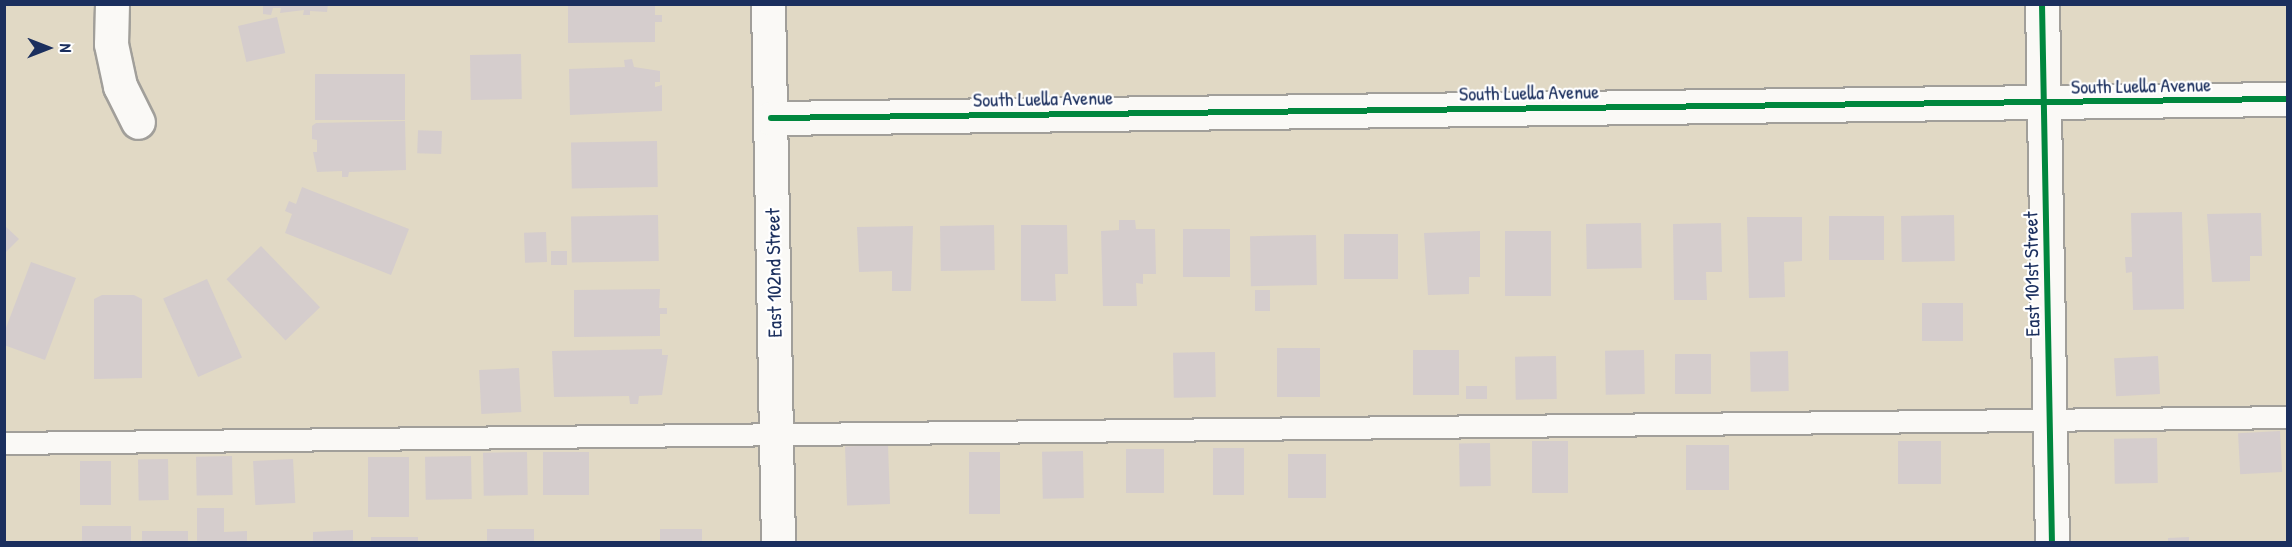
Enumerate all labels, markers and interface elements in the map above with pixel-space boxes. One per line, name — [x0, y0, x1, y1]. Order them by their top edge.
north arrow — [18, 18, 78, 78]
text: N — [55, 44, 77, 52]
street label: South Luella Avenue — [2071, 72, 2211, 98]
street label: South Luella Avenue — [1459, 79, 1599, 105]
street label: South Luella Avenue — [973, 85, 1113, 111]
street label: East 102nd Street — [760, 208, 786, 338]
street label: East 101st Street — [2018, 211, 2044, 337]

